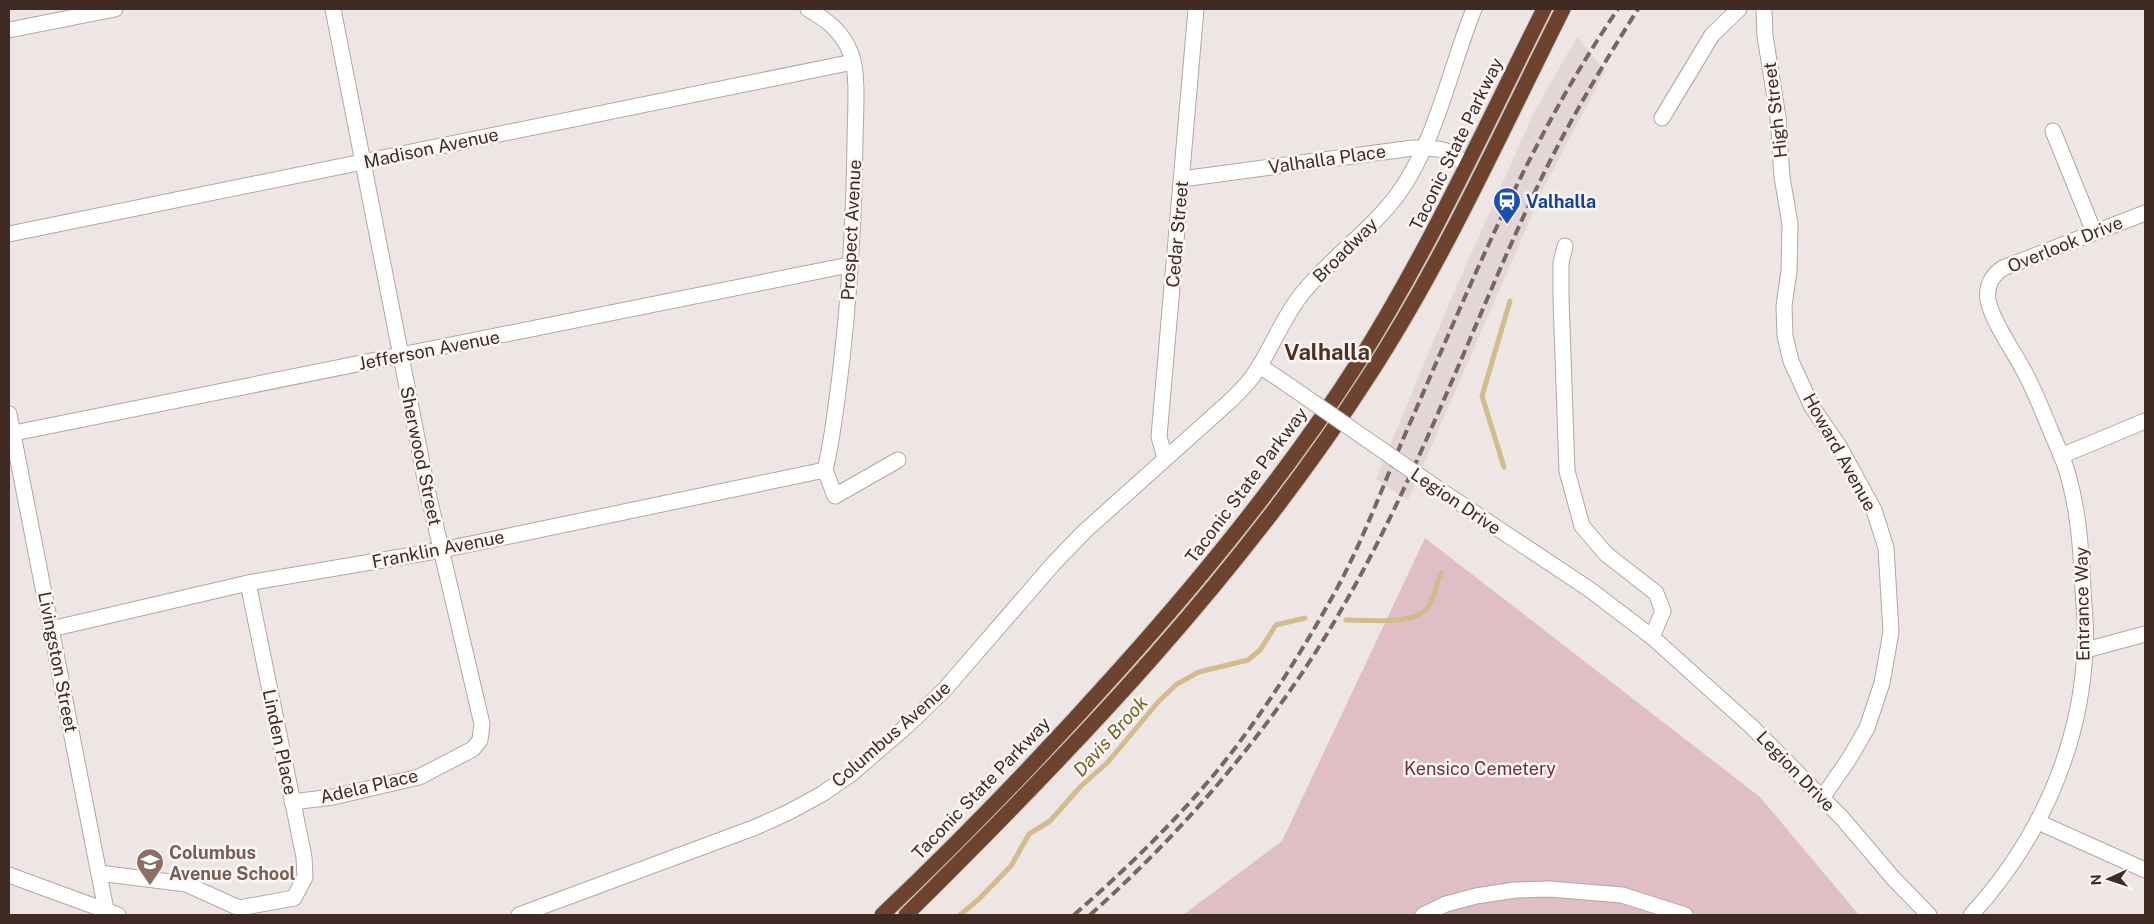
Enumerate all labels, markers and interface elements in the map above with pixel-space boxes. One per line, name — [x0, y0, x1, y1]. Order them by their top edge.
street label: Taconic State Parkway — [1405, 54, 1507, 234]
street label: High Street — [1759, 61, 1791, 159]
street label: Madison Avenue — [362, 123, 500, 173]
street label: Valhalla Place — [1267, 140, 1387, 178]
street label: Prospect Avenue — [837, 159, 865, 301]
street label: Cedar Street — [1162, 180, 1192, 288]
station icon: Valhalla — [1492, 186, 1522, 225]
place label: Valhalla — [1526, 191, 1596, 212]
street label: Overlook Drive — [2004, 211, 2126, 277]
street label: Broadway — [1308, 213, 1382, 287]
street label: Jefferson Avenue — [357, 326, 501, 374]
district label: Valhalla — [1284, 339, 1370, 365]
street label: Sherwood Street — [396, 384, 446, 528]
street label: Howard Avenue — [1799, 389, 1881, 515]
street label: Taconic State Parkway — [1181, 403, 1312, 567]
street label: Legion Drive — [1407, 463, 1505, 539]
street label: Franklin Avenue — [370, 526, 506, 572]
street label: Entrance Way — [2070, 546, 2093, 661]
street label: Livingston Street — [34, 590, 82, 734]
street label: Columbus Avenue — [827, 677, 955, 791]
street label: Linden Place — [259, 687, 301, 797]
water label: Davis Brook — [1068, 691, 1152, 781]
street label: Taconic State Parkway — [908, 712, 1055, 863]
street label: Legion Drive — [1752, 726, 1840, 816]
park label: Kensico Cemetery — [1404, 758, 1556, 779]
street label: Adela Place — [318, 765, 420, 807]
place label: Columbus Avenue School — [169, 842, 296, 884]
school or university icon: Columbus Avenue School — [135, 847, 165, 886]
north arrow — [2084, 854, 2134, 904]
text: N — [2088, 874, 2104, 886]

